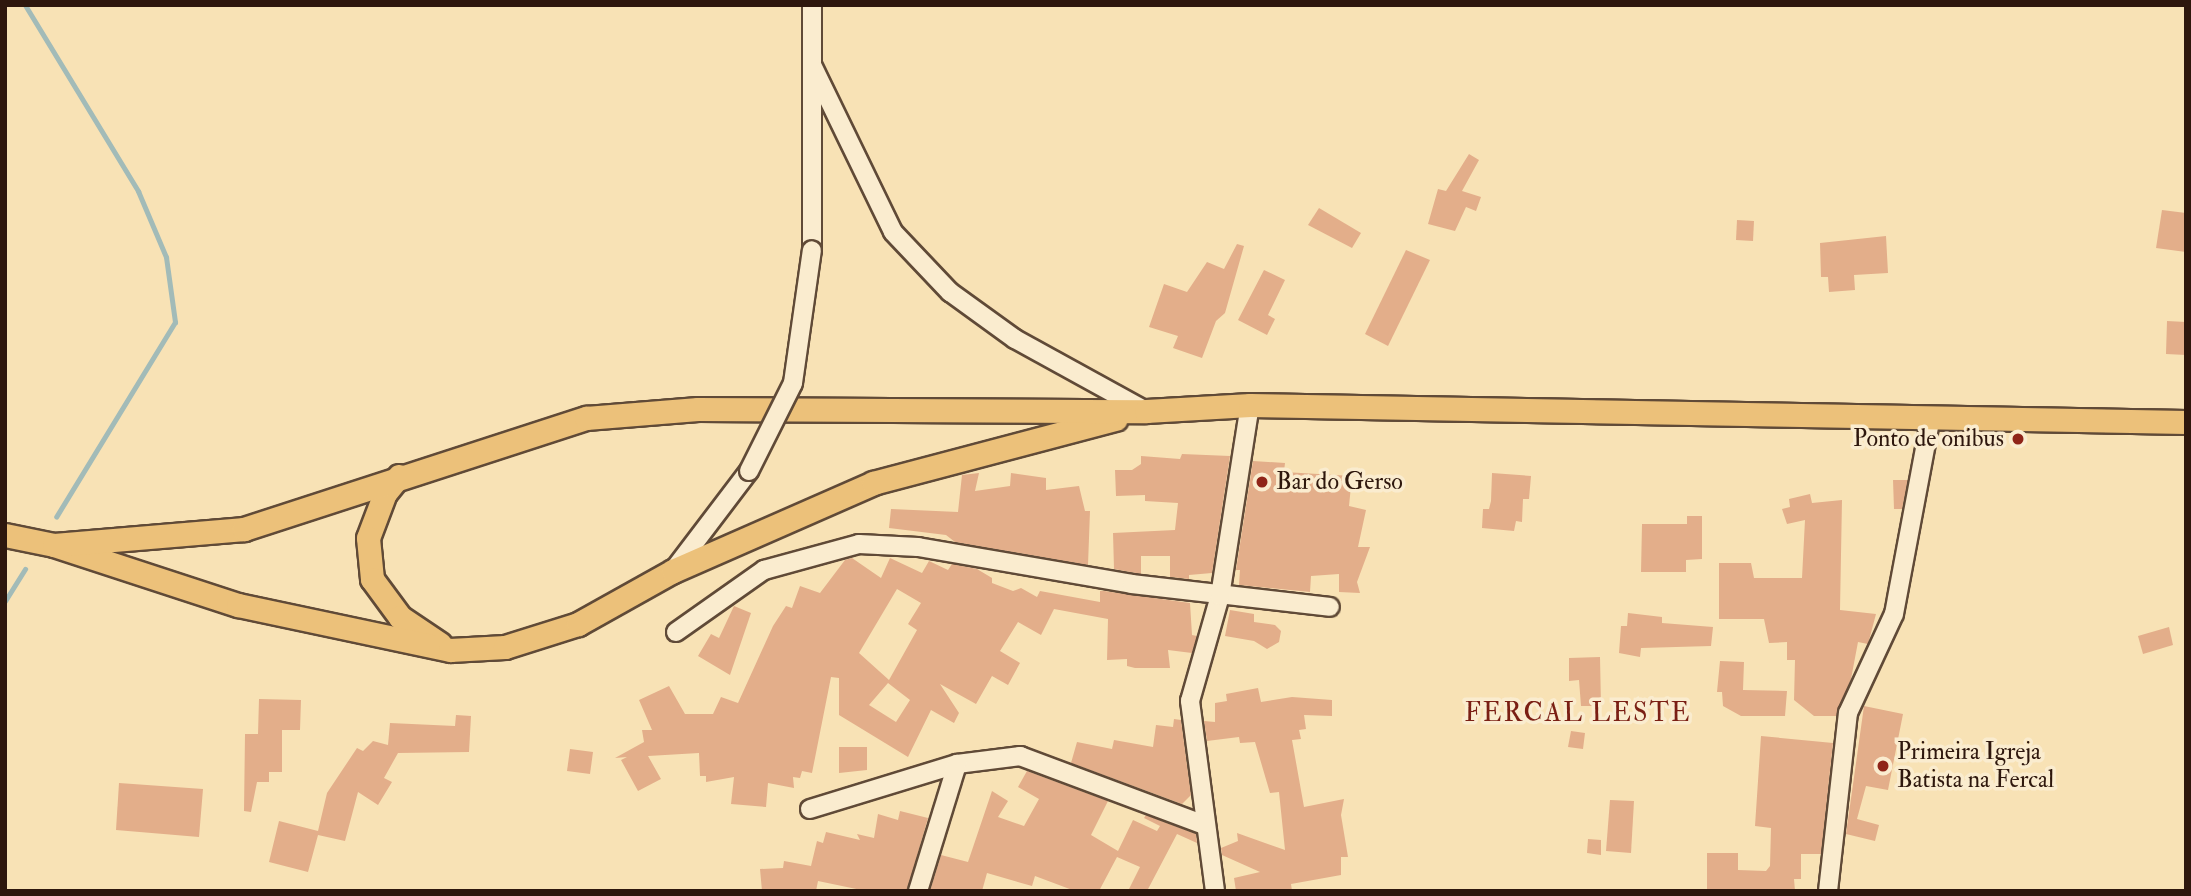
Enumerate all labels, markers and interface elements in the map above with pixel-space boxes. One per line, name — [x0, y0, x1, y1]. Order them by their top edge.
place label: Ponto de onibus — [1853, 425, 2004, 453]
marker: Ponto de onibus — [2010, 431, 2026, 447]
place label: Bar do Gerso — [1276, 468, 1403, 496]
marker: Bar do Gerso — [1254, 474, 1270, 490]
district label: FERCAL LESTE — [1466, 698, 1690, 730]
place label: Primeira Igreja Batista na Fercal — [1897, 738, 2054, 794]
marker: Primeira Igreja Batista na Fercal — [1875, 758, 1891, 774]

